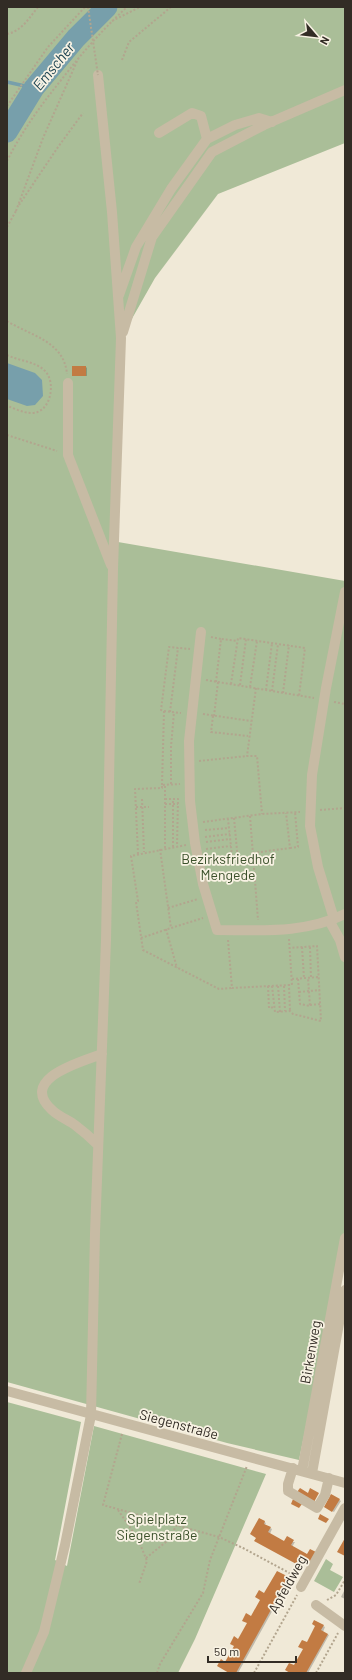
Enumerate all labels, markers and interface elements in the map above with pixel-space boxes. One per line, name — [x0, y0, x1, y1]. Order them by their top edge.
north arrow — [296, 16, 336, 56]
text: N — [318, 35, 333, 47]
water label: Emscher — [28, 38, 78, 94]
park label: Bezirksfriedhof Mengede — [181, 850, 275, 883]
street label: Birkenweg — [296, 1319, 324, 1385]
street label: Siegenstraße — [138, 1405, 220, 1443]
park label: Spielplatz Siegenstraße — [116, 1510, 198, 1543]
street label: Apfeldweg — [264, 1552, 310, 1616]
scale bar — [208, 1638, 296, 1664]
text: 50 m — [214, 1644, 239, 1658]

